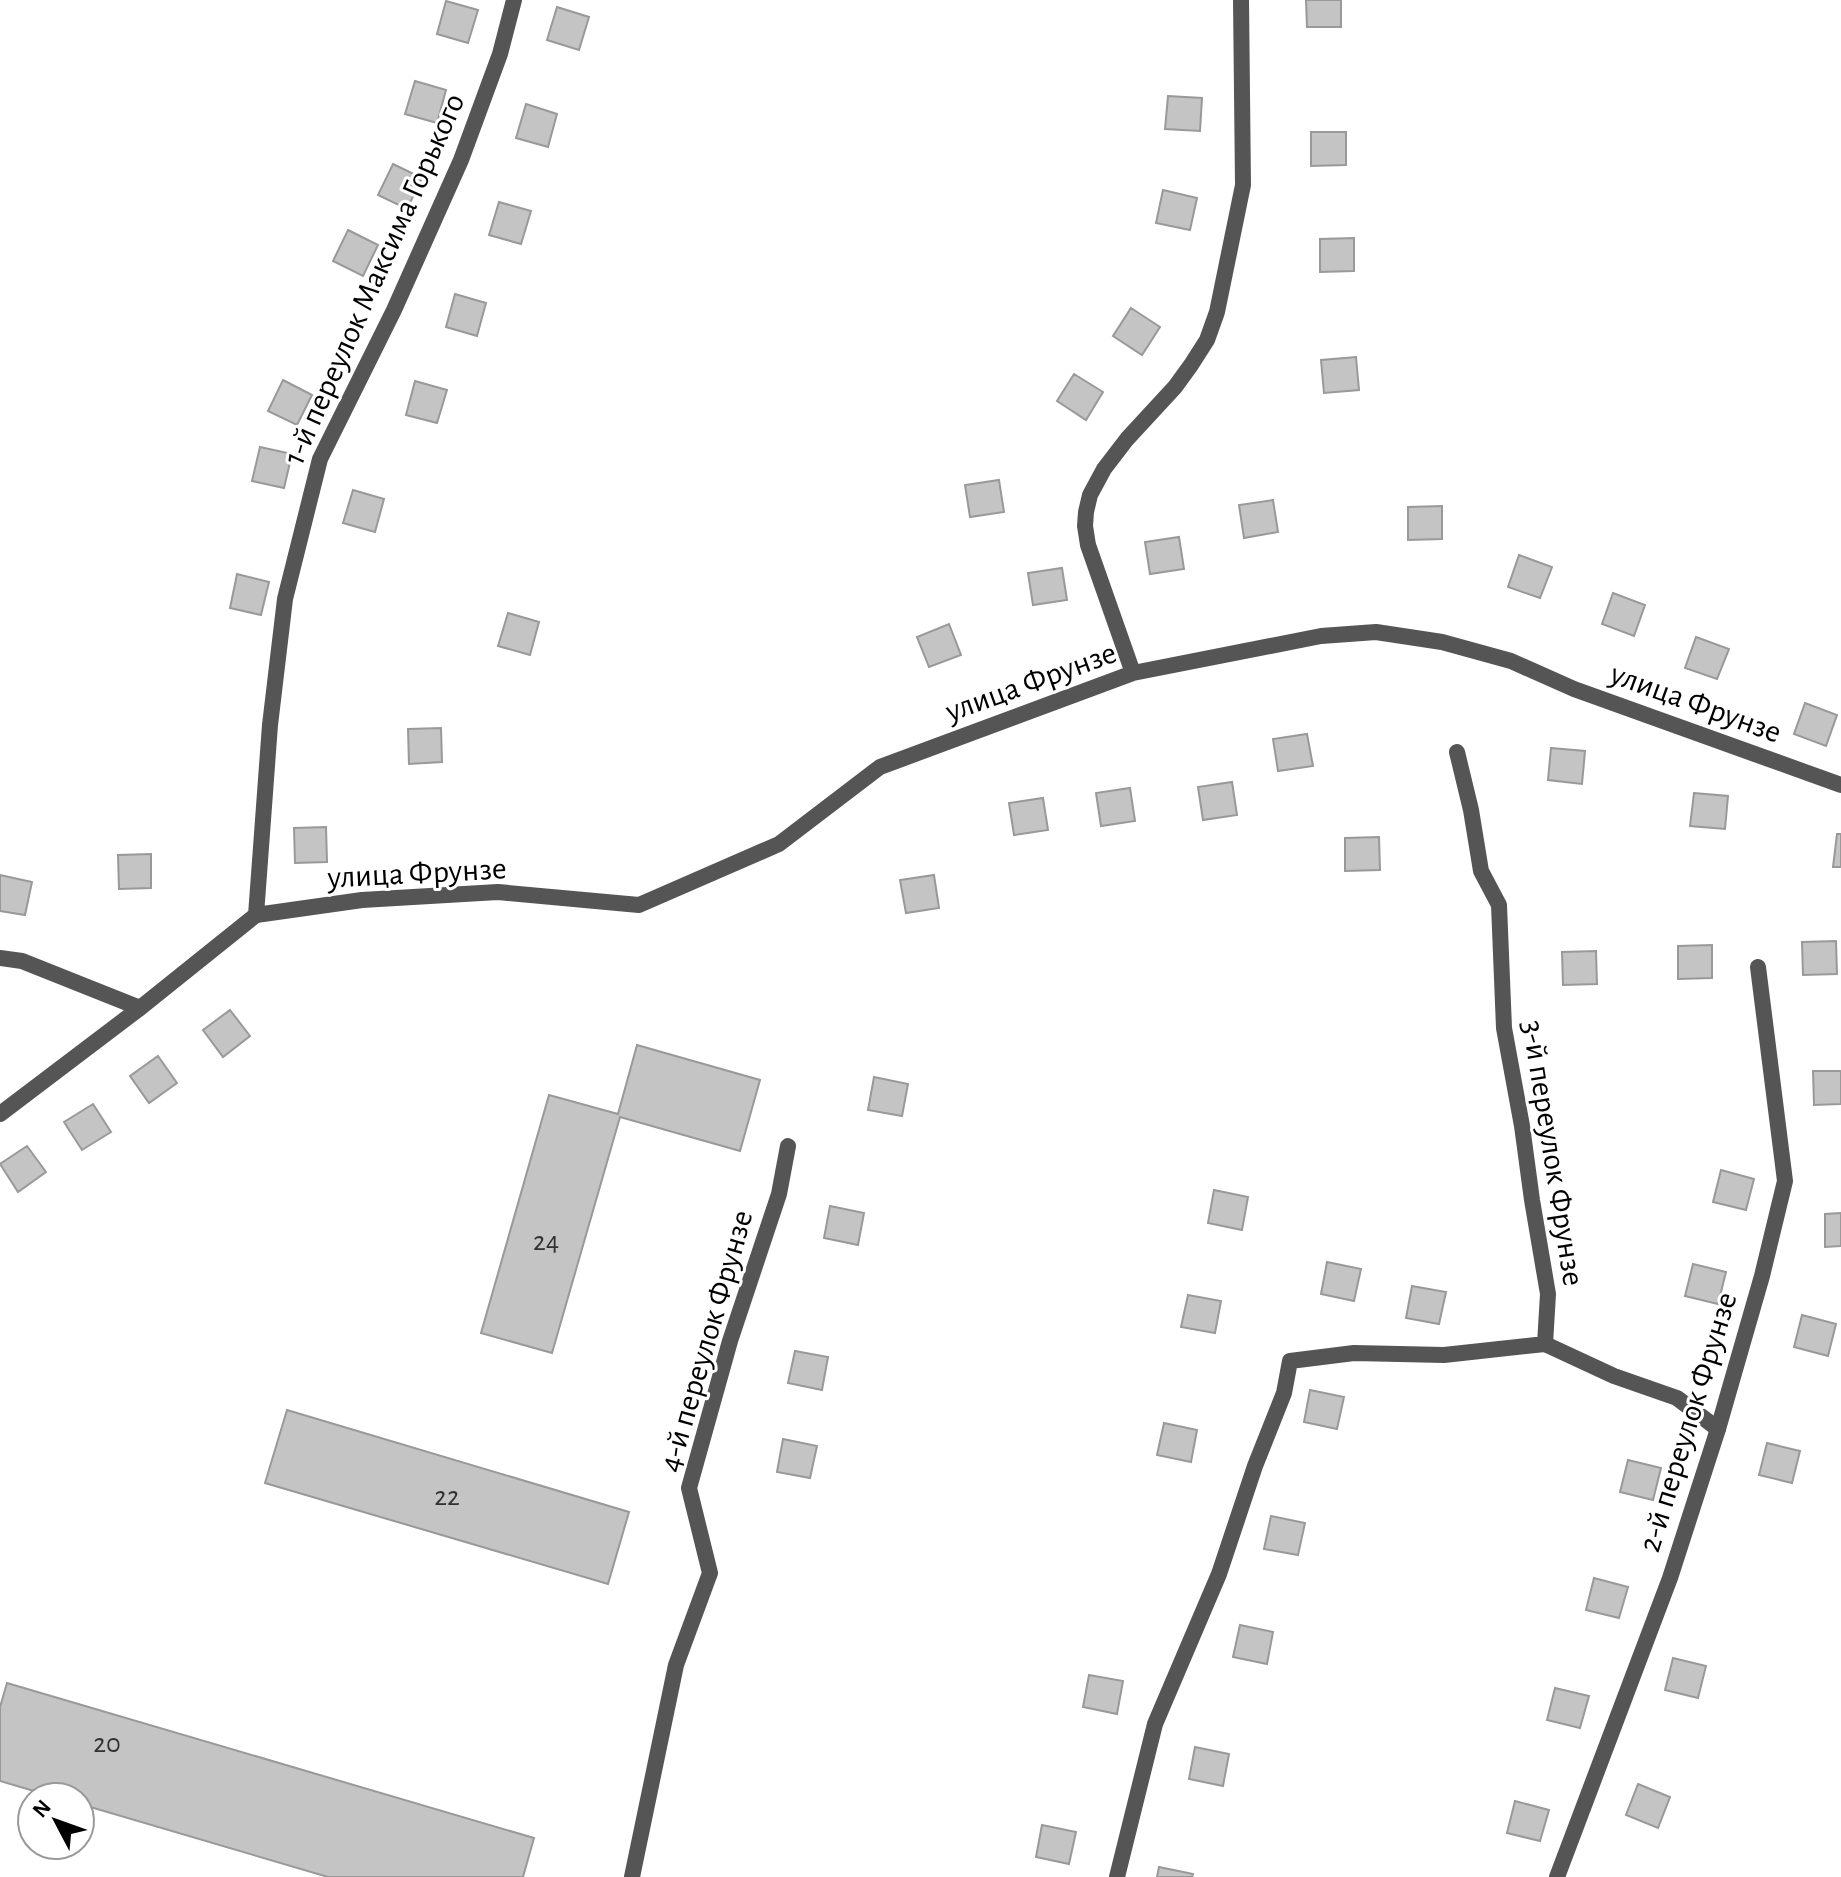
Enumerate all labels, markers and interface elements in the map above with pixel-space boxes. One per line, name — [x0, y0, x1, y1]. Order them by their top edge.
street label: 1-й переулок Максима Горького — [278, 89, 470, 469]
street label: улица Фрунзе — [940, 636, 1121, 728]
street label: улица Фрунзе — [1605, 657, 1786, 749]
street label: улица Фрунзе — [326, 852, 507, 894]
street label: 3-й переулок Фрунзе — [1516, 1018, 1590, 1288]
street label: 4-й переулок Фрунзе — [653, 1206, 759, 1476]
house number: 24 — [533, 1228, 559, 1256]
street label: 2-й переулок Фрунзе — [1633, 1288, 1743, 1556]
house number: 22 — [434, 1483, 460, 1511]
house number: 20 — [93, 1730, 121, 1758]
north arrow — [16, 1781, 96, 1861]
text: N — [28, 1796, 55, 1822]

